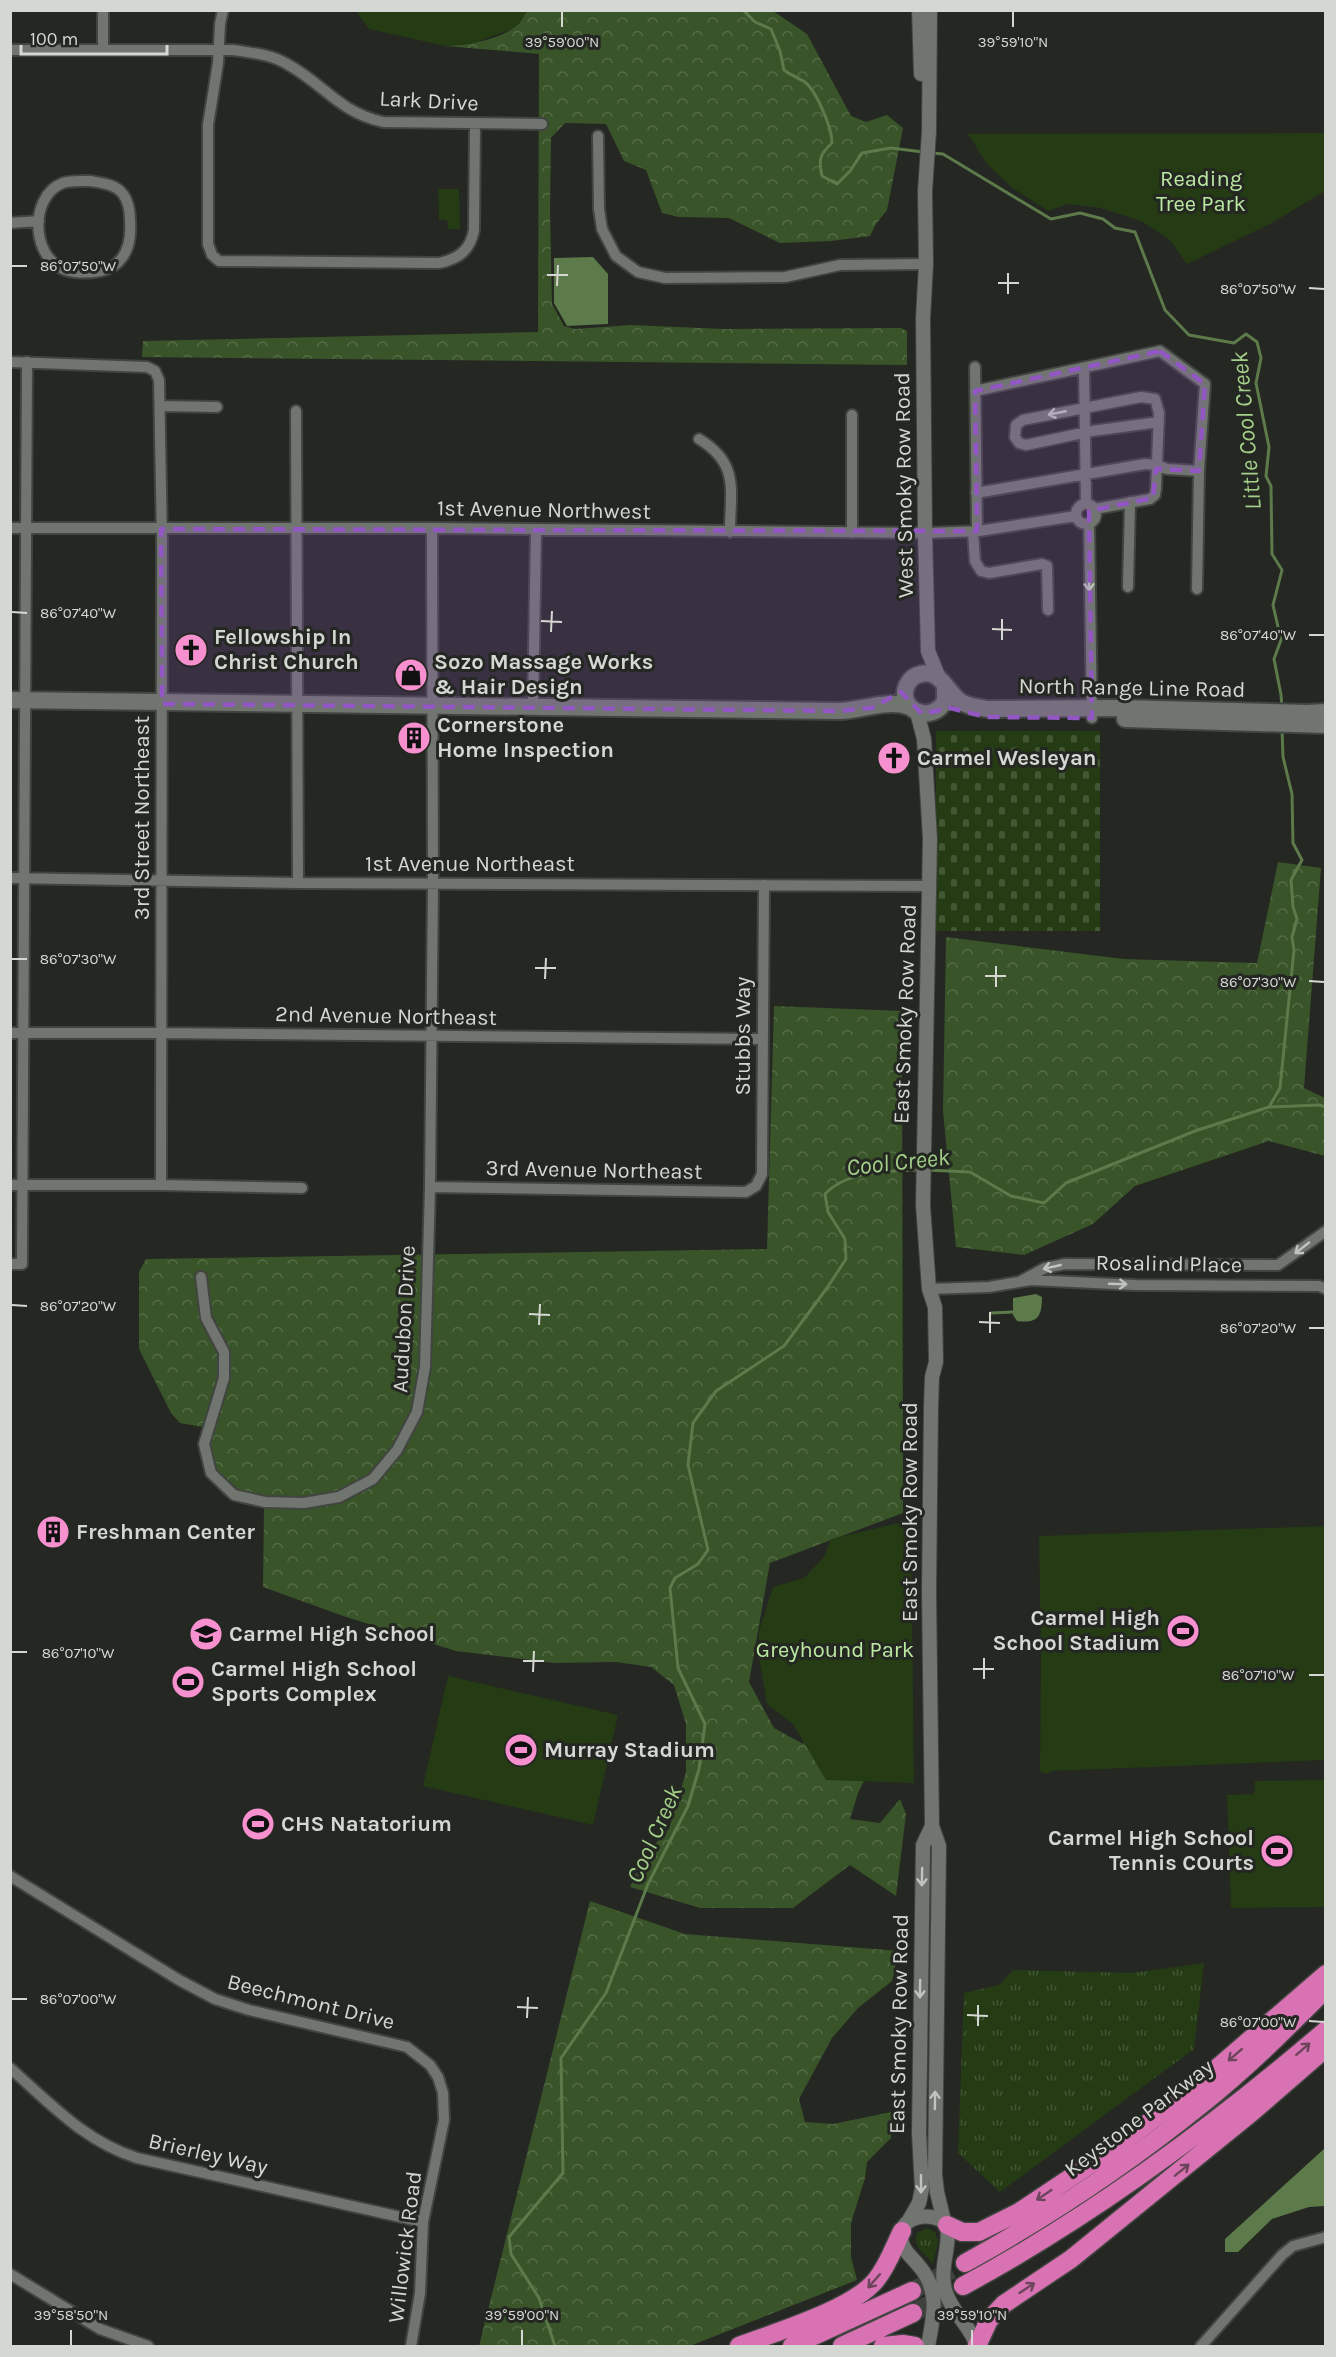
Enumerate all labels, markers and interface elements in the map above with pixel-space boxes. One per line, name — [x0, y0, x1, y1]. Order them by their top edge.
scale bar — [21, 18, 166, 56]
text: 100 m — [30, 28, 78, 50]
text: 39°59'00"N — [525, 33, 599, 51]
text: 39°59'10"N — [978, 33, 1048, 51]
street label: Lark Drive — [379, 85, 479, 117]
park label: Reading Tree Park — [1156, 166, 1246, 217]
text: 86°07'50"W — [40, 257, 117, 275]
text: 86°07'50"W — [1220, 280, 1297, 298]
water label: Little Cool Creek — [1225, 350, 1267, 511]
street label: West Smoky Row Road — [889, 372, 919, 598]
one-way arrow — [1048, 408, 1067, 419]
street label: 1st Avenue Northwest — [437, 495, 651, 525]
one-way arrow — [1084, 571, 1095, 591]
text: 86°07'40"W — [40, 604, 117, 622]
place label: Fellowship In Christ Church — [214, 624, 359, 675]
text: 86°07'40"W — [1220, 626, 1297, 644]
church icon: Fellowship In Christ Church — [173, 632, 209, 668]
place label: Sozo Massage Works & Hair Design — [434, 649, 653, 700]
shop icon: Sozo Massage Works & Hair Design — [393, 657, 429, 693]
street label: North Range Line Road — [1018, 673, 1246, 703]
place label: Cornerstone Home Inspection — [437, 712, 614, 763]
street label: 3rd Street Northeast — [129, 716, 155, 920]
building icon: Cornerstone Home Inspection — [396, 720, 432, 756]
church icon: Carmel Wesleyan — [876, 740, 912, 776]
place label: Carmel Wesleyan — [917, 745, 1096, 771]
street label: 1st Avenue Northeast — [365, 851, 575, 877]
street label: East Smoky Row Road — [888, 903, 922, 1125]
text: 86°07'30"W — [40, 950, 117, 968]
text: 86°07'30"W — [1220, 973, 1297, 991]
street label: Stubbs Way — [730, 976, 756, 1096]
street label: 2nd Avenue Northeast — [275, 1001, 497, 1031]
water label: Cool Creek — [845, 1143, 952, 1181]
street label: 3rd Avenue Northeast — [485, 1155, 703, 1185]
one-way arrow — [1294, 1242, 1310, 1255]
street label: Audubon Drive — [387, 1245, 421, 1393]
street label: Rosalind Place — [1096, 1250, 1242, 1278]
one-way arrow — [1043, 1262, 1062, 1274]
one-way arrow — [1108, 1278, 1128, 1289]
text: 86°07'20"W — [40, 1297, 117, 1315]
text: 86°07'20"W — [1220, 1319, 1297, 1337]
street label: East Smoky Row Road — [897, 1402, 923, 1622]
building icon: Freshman Center — [35, 1514, 71, 1550]
place label: Freshman Center — [76, 1519, 255, 1545]
place label: Carmel High School Stadium — [992, 1605, 1160, 1656]
sports icon: Carmel High School Stadium — [1165, 1613, 1201, 1649]
school or university icon: Carmel High School — [188, 1616, 224, 1652]
place label: Carmel High School — [229, 1621, 435, 1647]
park label: Greyhound Park — [756, 1637, 914, 1663]
text: 86°07'10"W — [42, 1644, 115, 1662]
place label: Carmel High School Sports Complex — [211, 1656, 417, 1707]
sports icon: Carmel High School Sports Complex — [170, 1664, 206, 1700]
text: 86°07'10"W — [1222, 1666, 1295, 1684]
sports icon: Murray Stadium — [503, 1732, 539, 1768]
place label: Murray Stadium — [544, 1737, 715, 1763]
water label: Cool Creek — [620, 1780, 688, 1887]
sports icon: CHS Natatorium — [240, 1806, 276, 1842]
place label: CHS Natatorium — [281, 1811, 452, 1837]
place label: Carmel High School Tennis COurts — [1048, 1825, 1254, 1876]
sports icon: Carmel High School Tennis COurts — [1259, 1833, 1295, 1869]
one-way arrow — [916, 1867, 928, 1887]
street label: East Smoky Row Road — [884, 1914, 914, 2134]
street label: Beechmont Drive — [225, 1969, 397, 2035]
one-way arrow — [914, 1978, 926, 1998]
text: 86°07'00"W — [40, 1990, 117, 2008]
text: 86°07'00"W — [1220, 2013, 1297, 2031]
one-way arrow — [1295, 2042, 1310, 2056]
one-way arrow — [1227, 2048, 1243, 2061]
street label: Keystone Parkway — [1059, 2054, 1219, 2182]
one-way arrow — [930, 2091, 941, 2111]
street label: Brierley Way — [146, 2128, 270, 2180]
one-way arrow — [1174, 2163, 1190, 2176]
street label: Willowick Road — [383, 2170, 427, 2324]
one-way arrow — [915, 2173, 927, 2193]
one-way arrow — [1036, 2190, 1053, 2202]
one-way arrow — [867, 2274, 881, 2289]
one-way arrow — [1018, 2282, 1035, 2294]
text: 39°58'50"N — [34, 2306, 108, 2324]
text: 39°59'00"N — [485, 2306, 559, 2324]
text: 39°59'10"N — [937, 2306, 1007, 2324]

